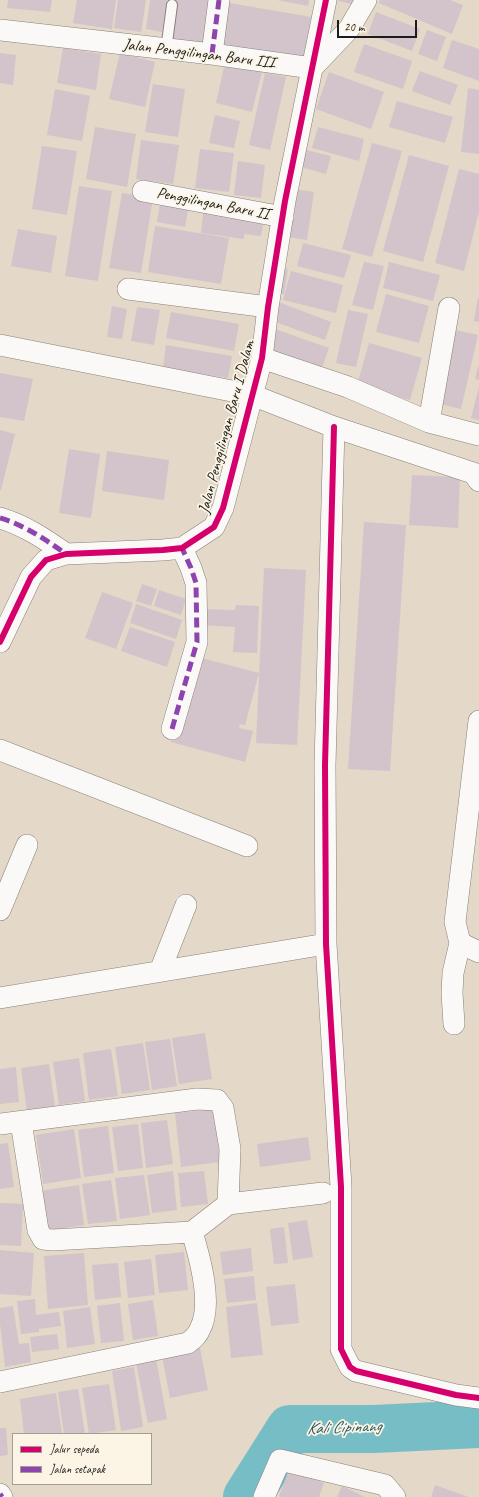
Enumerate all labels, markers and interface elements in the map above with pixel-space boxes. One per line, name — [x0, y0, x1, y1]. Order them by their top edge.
scale bar — [339, 12, 419, 38]
text: 20 m — [344, 19, 364, 35]
street label: Jalan Penggilingan Baru III — [122, 35, 276, 73]
street label: Penggilingan Baru II — [155, 184, 271, 224]
street label: Jalan Penggilingan Baru I Dalam — [195, 338, 259, 516]
water label: Kali Cipinang — [306, 1417, 382, 1439]
legend — [12, 1433, 152, 1485]
text: Jalur sepeda — [50, 1441, 98, 1457]
text: Jalan setapak — [50, 1461, 105, 1477]

